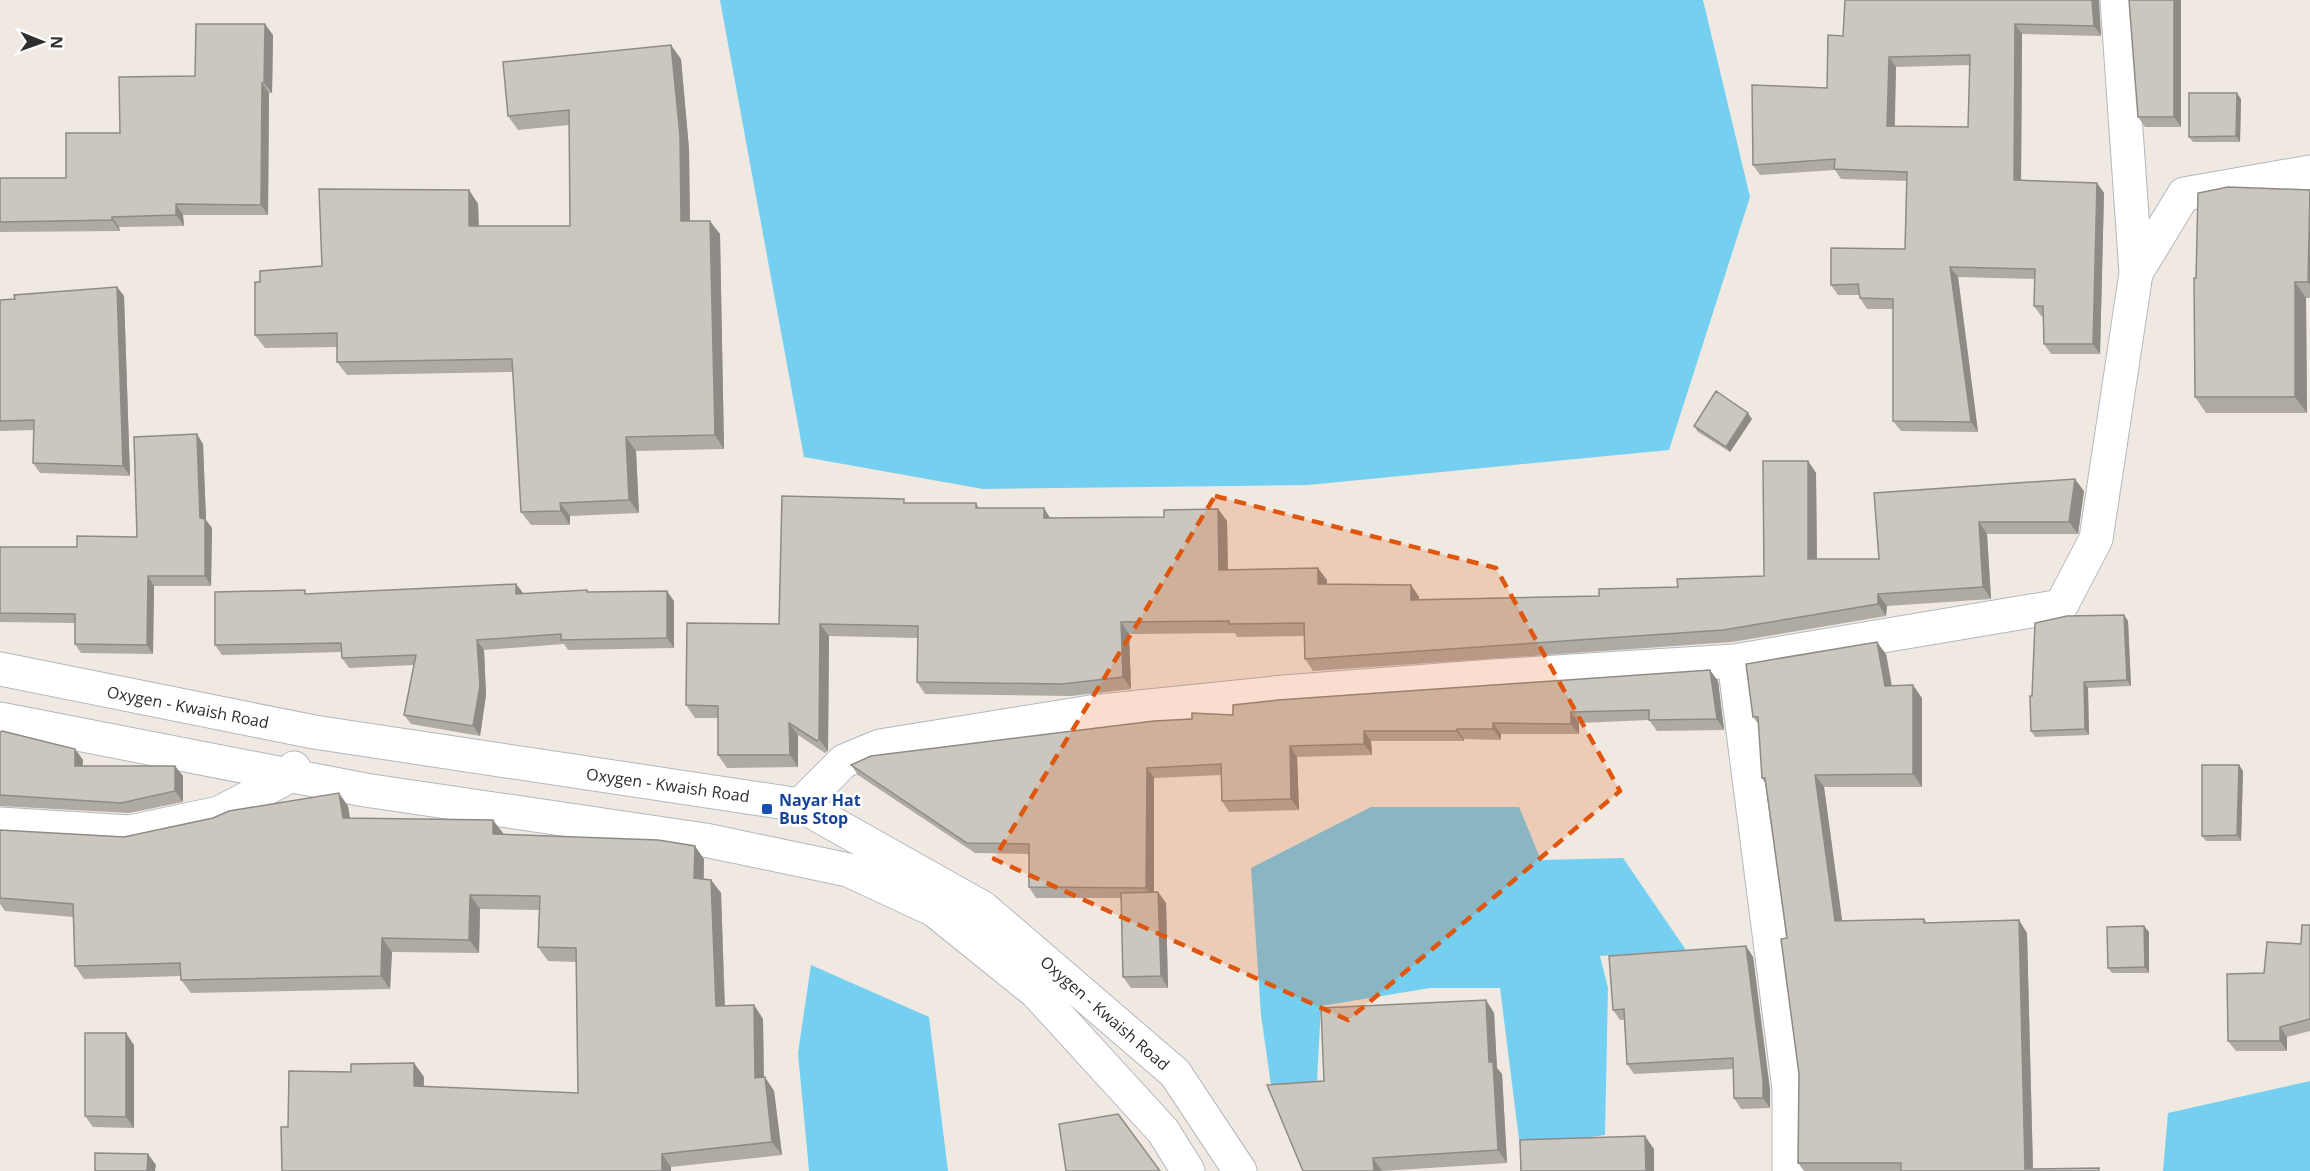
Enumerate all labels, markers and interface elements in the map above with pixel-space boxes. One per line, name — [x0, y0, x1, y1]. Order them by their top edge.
north arrow — [12, 12, 72, 72]
text: N — [46, 36, 68, 49]
street label: Oxygen - Kwaish Road — [105, 680, 271, 734]
street label: Oxygen - Kwaish Road — [585, 763, 751, 807]
place label: Nayar Hat Bus Stop — [779, 789, 861, 829]
marker: Nayar Hat Bus Stop — [760, 802, 774, 816]
street label: Oxygen - Kwaish Road — [1036, 951, 1174, 1075]

